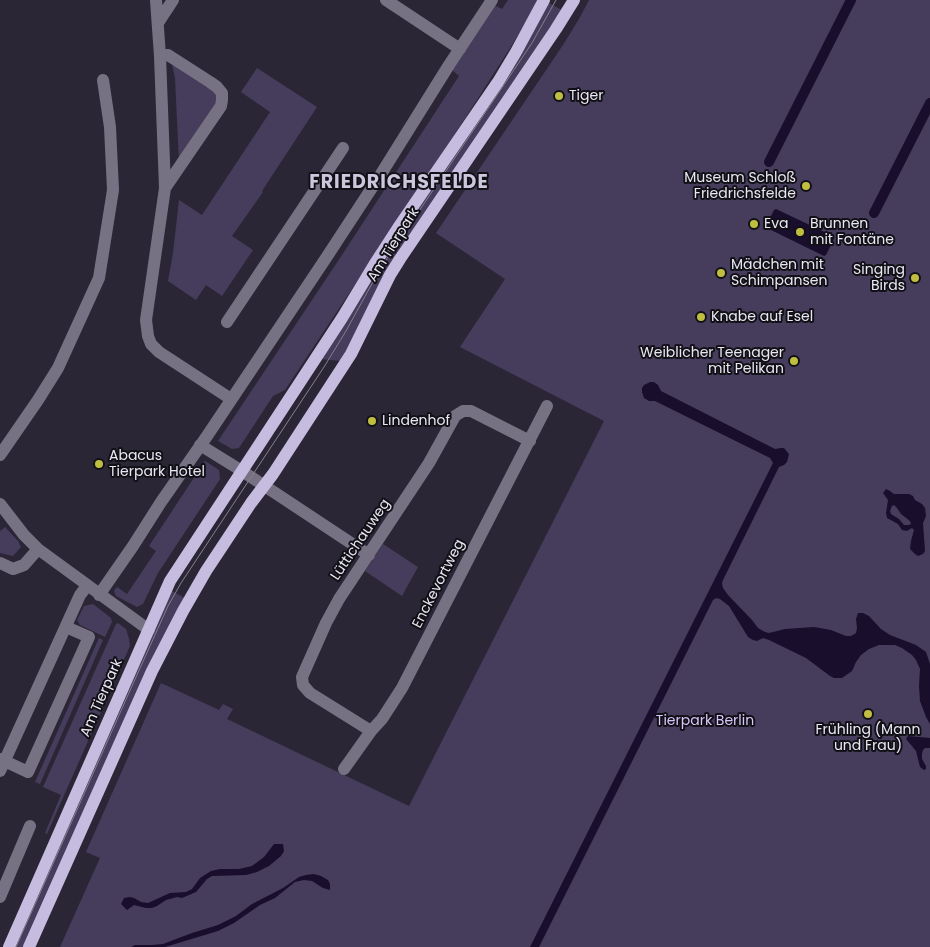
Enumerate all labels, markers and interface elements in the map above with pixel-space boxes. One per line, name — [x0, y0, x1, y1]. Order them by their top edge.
place label: Tiger — [569, 88, 603, 104]
marker: Tiger — [553, 90, 565, 102]
place label: Museum Schloß Friedrichsfelde — [684, 170, 796, 202]
district label: FRIEDRICHSFELDE — [307, 172, 491, 194]
marker: Museum Schloß Friedrichsfelde — [800, 180, 812, 192]
street label: Am Tierpark — [365, 205, 423, 285]
place label: Eva — [764, 216, 788, 232]
place label: Brunnen mit Fontäne — [810, 216, 894, 248]
marker: Eva — [748, 218, 760, 230]
marker: Brunnen mit Fontäne — [794, 226, 806, 238]
place label: Mädchen mit Schimpansen — [731, 257, 827, 290]
place label: Singing Birds — [853, 262, 905, 294]
marker: Mädchen mit Schimpansen — [715, 267, 727, 279]
marker: Singing Birds — [909, 272, 921, 284]
place label: Knabe auf Esel — [711, 309, 813, 325]
marker: Knabe auf Esel — [695, 311, 707, 323]
place label: Weiblicher Teenager mit Pelikan — [640, 345, 784, 378]
marker: Weiblicher Teenager mit Pelikan — [788, 355, 800, 367]
place label: Lindenhof — [382, 413, 450, 429]
marker: Lindenhof — [366, 415, 378, 427]
place label: Abacus Tierpark Hotel — [109, 448, 205, 481]
marker: Abacus Tierpark Hotel — [93, 458, 105, 470]
street label: Lüttichauweg — [328, 496, 394, 584]
street label: Enckevortweg — [409, 537, 469, 631]
street label: Am Tierpark — [77, 656, 127, 740]
marker: Frühling (Mann und Frau) — [862, 708, 874, 720]
park label: Tierpark Berlin — [656, 713, 754, 729]
place label: Frühling (Mann und Frau) — [815, 722, 921, 754]

